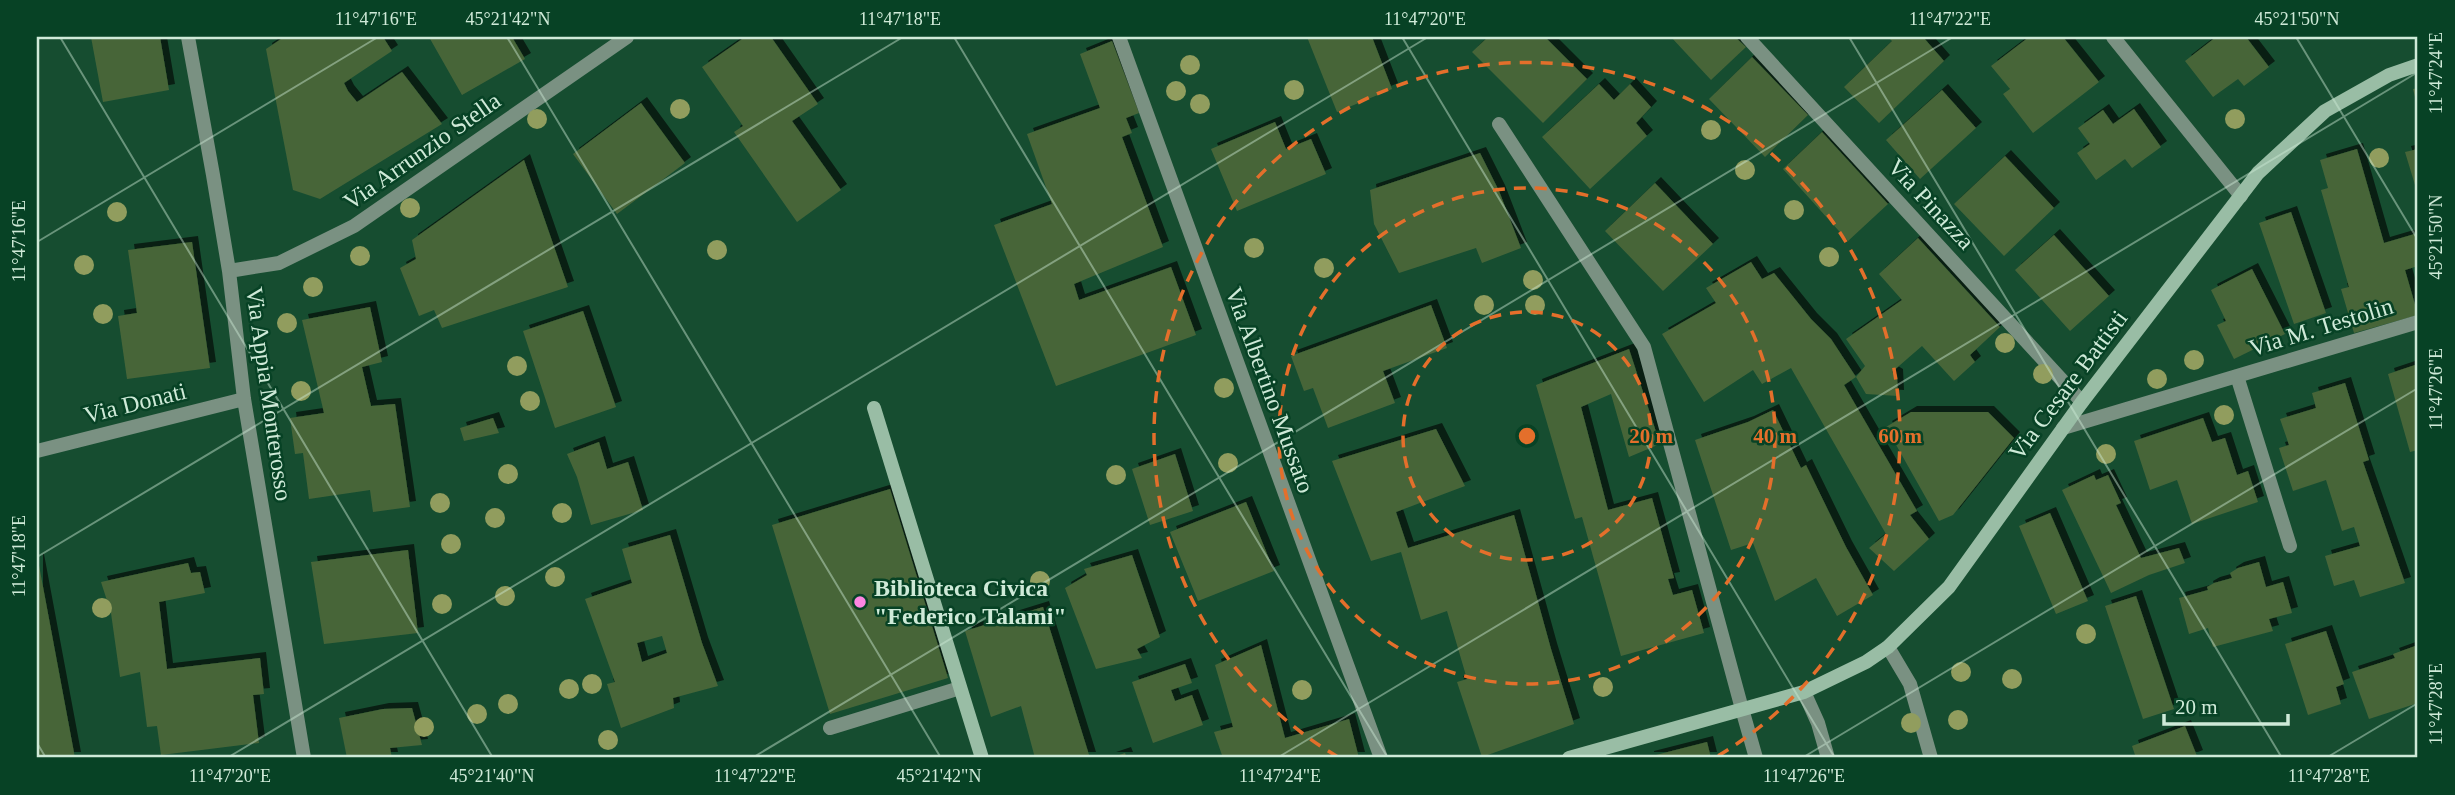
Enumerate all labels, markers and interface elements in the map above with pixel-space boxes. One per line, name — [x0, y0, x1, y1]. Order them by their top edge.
text: 11°47'16"E — [335, 9, 417, 29]
text: 45°21'42"N — [466, 9, 550, 29]
text: 11°47'18"E — [859, 9, 941, 29]
text: 11°47'20"E — [1384, 9, 1466, 29]
text: 11°47'22"E — [1909, 9, 1991, 29]
text: 45°21'50"N — [2255, 9, 2339, 29]
text: 11°47'24"E — [2426, 32, 2446, 114]
street label: Via Arrunzio Stella — [339, 87, 506, 215]
street label: Via Pinazza — [1883, 154, 1980, 255]
text: 45°21'50"N — [2426, 195, 2446, 279]
text: 11°47'16"E — [9, 200, 29, 282]
street label: Via Albertino Mussato — [1221, 283, 1319, 497]
street label: Via Appia Monterosso — [241, 285, 297, 503]
street label: Via M. Testolin — [2246, 293, 2396, 361]
street label: Via Cesare Battisti — [2003, 305, 2133, 465]
text: 11°47'26"E — [2426, 348, 2446, 430]
street label: Via Donati — [81, 378, 189, 428]
centre of rings — [1515, 424, 1539, 448]
text: 20 m — [1629, 424, 1673, 448]
text: 40 m — [1753, 424, 1797, 448]
text: 60 m — [1878, 424, 1922, 448]
text: 11°47'18"E — [9, 515, 29, 597]
place label: Biblioteca Civica "Federico Talami" — [874, 575, 1067, 629]
marker: Biblioteca Civica "Federico Talami" — [852, 594, 868, 610]
text: 11°47'28"E — [2426, 663, 2446, 745]
scale bar — [2164, 683, 2289, 727]
text: 20 m — [2175, 695, 2218, 719]
text: 11°47'20"E — [189, 766, 271, 786]
text: 45°21'40"N — [450, 766, 534, 786]
text: 11°47'22"E — [714, 766, 796, 786]
text: 45°21'42"N — [897, 766, 981, 786]
text: 11°47'24"E — [1239, 766, 1321, 786]
text: 11°47'26"E — [1763, 766, 1845, 786]
text: 11°47'28"E — [2288, 766, 2370, 786]

